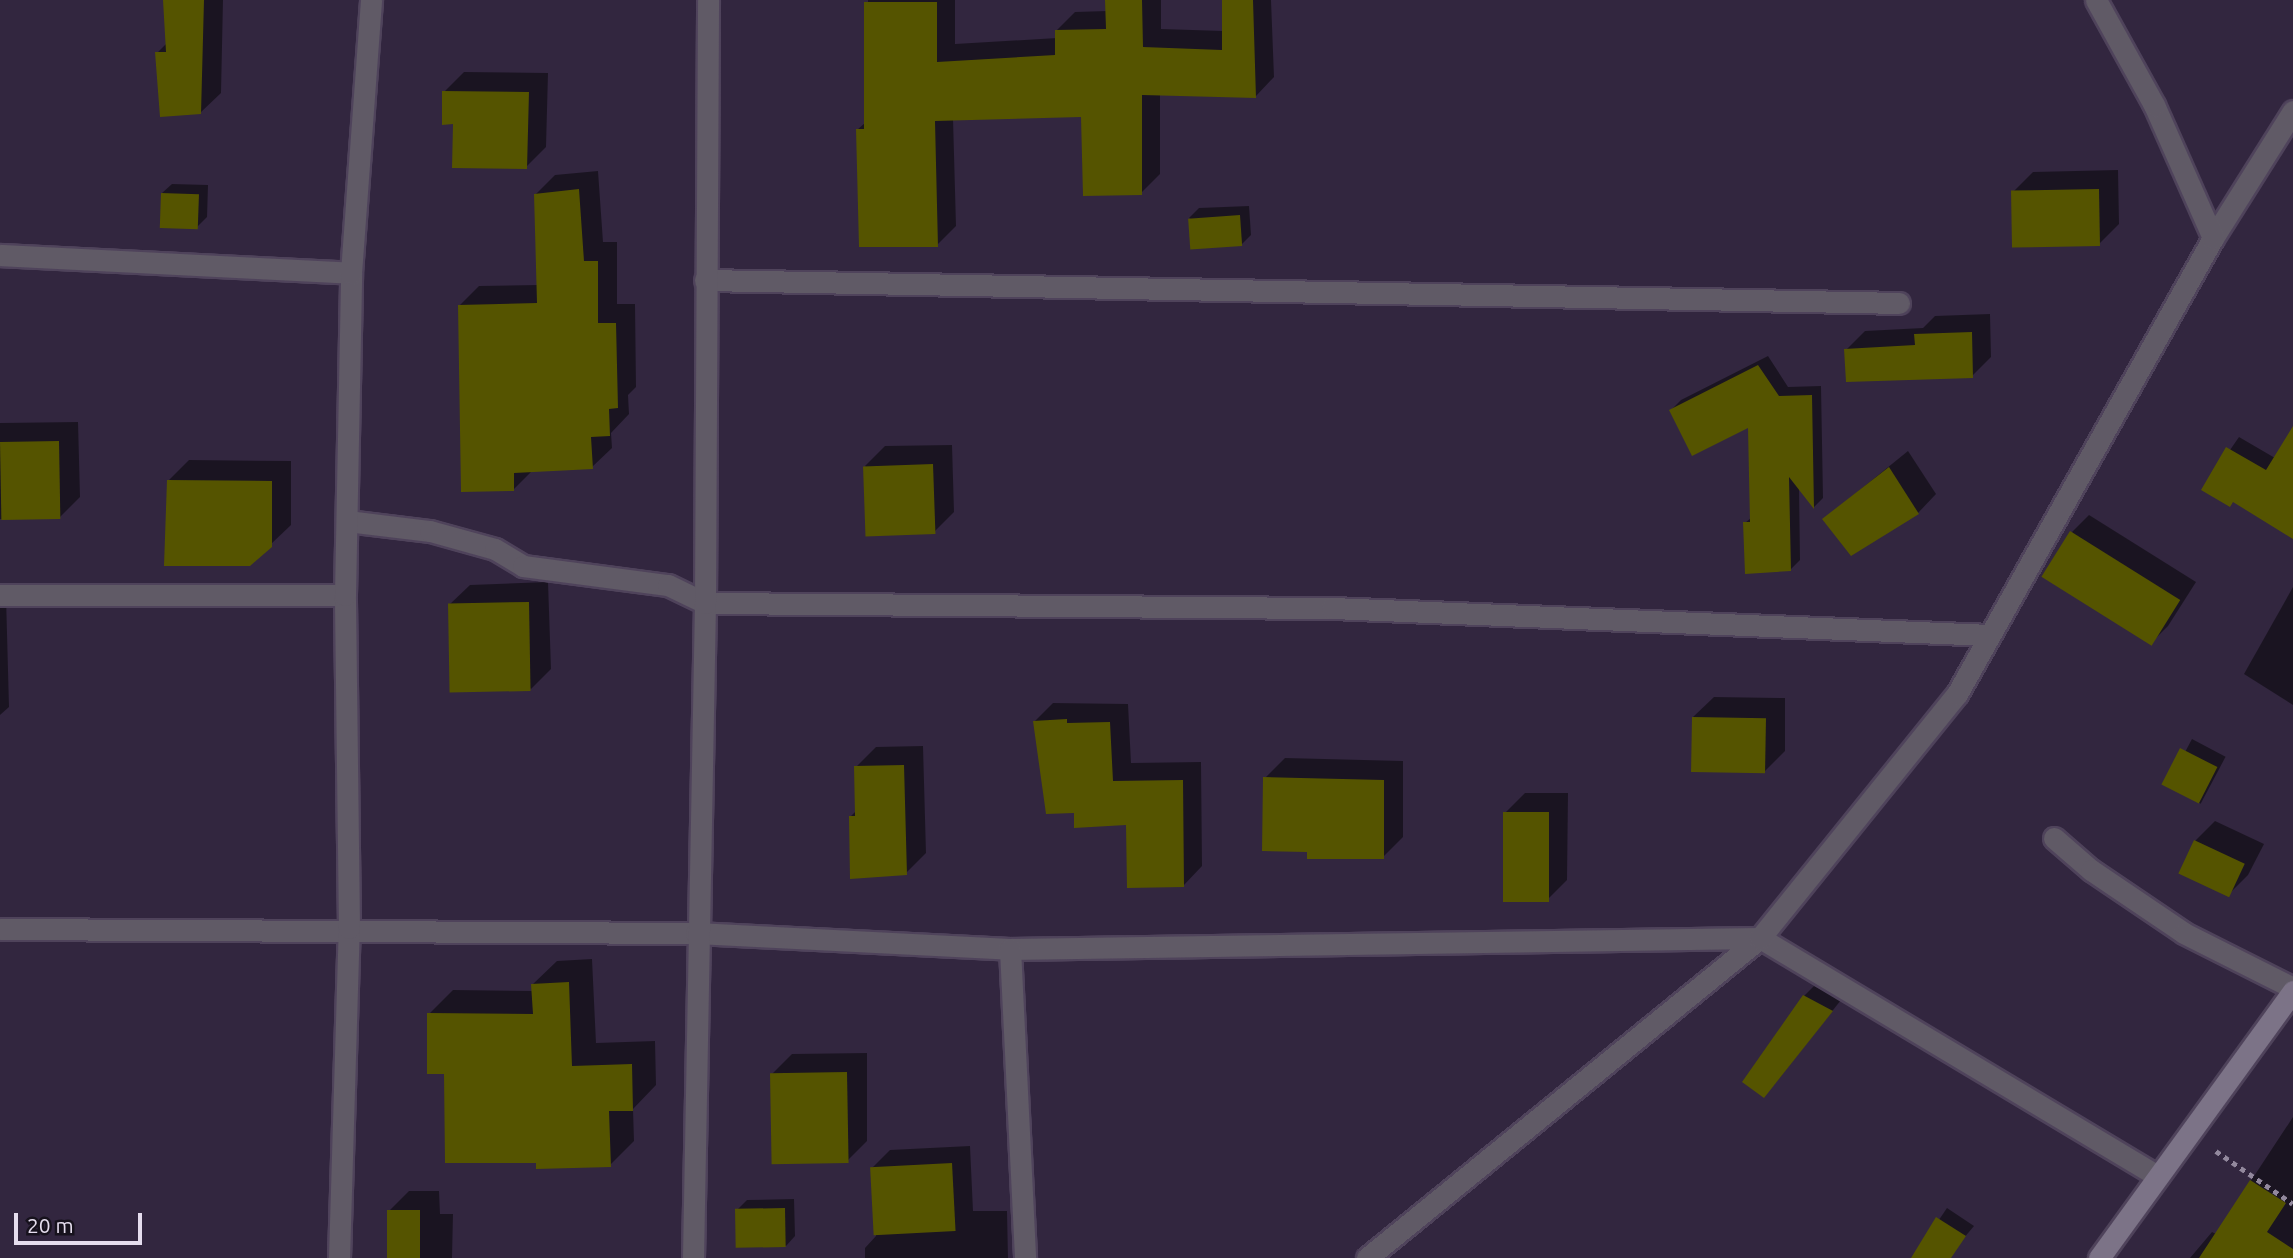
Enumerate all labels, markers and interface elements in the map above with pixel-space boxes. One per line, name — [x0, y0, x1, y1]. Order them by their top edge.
scale bar — [18, 1198, 145, 1242]
text: 20 m — [27, 1213, 74, 1237]

